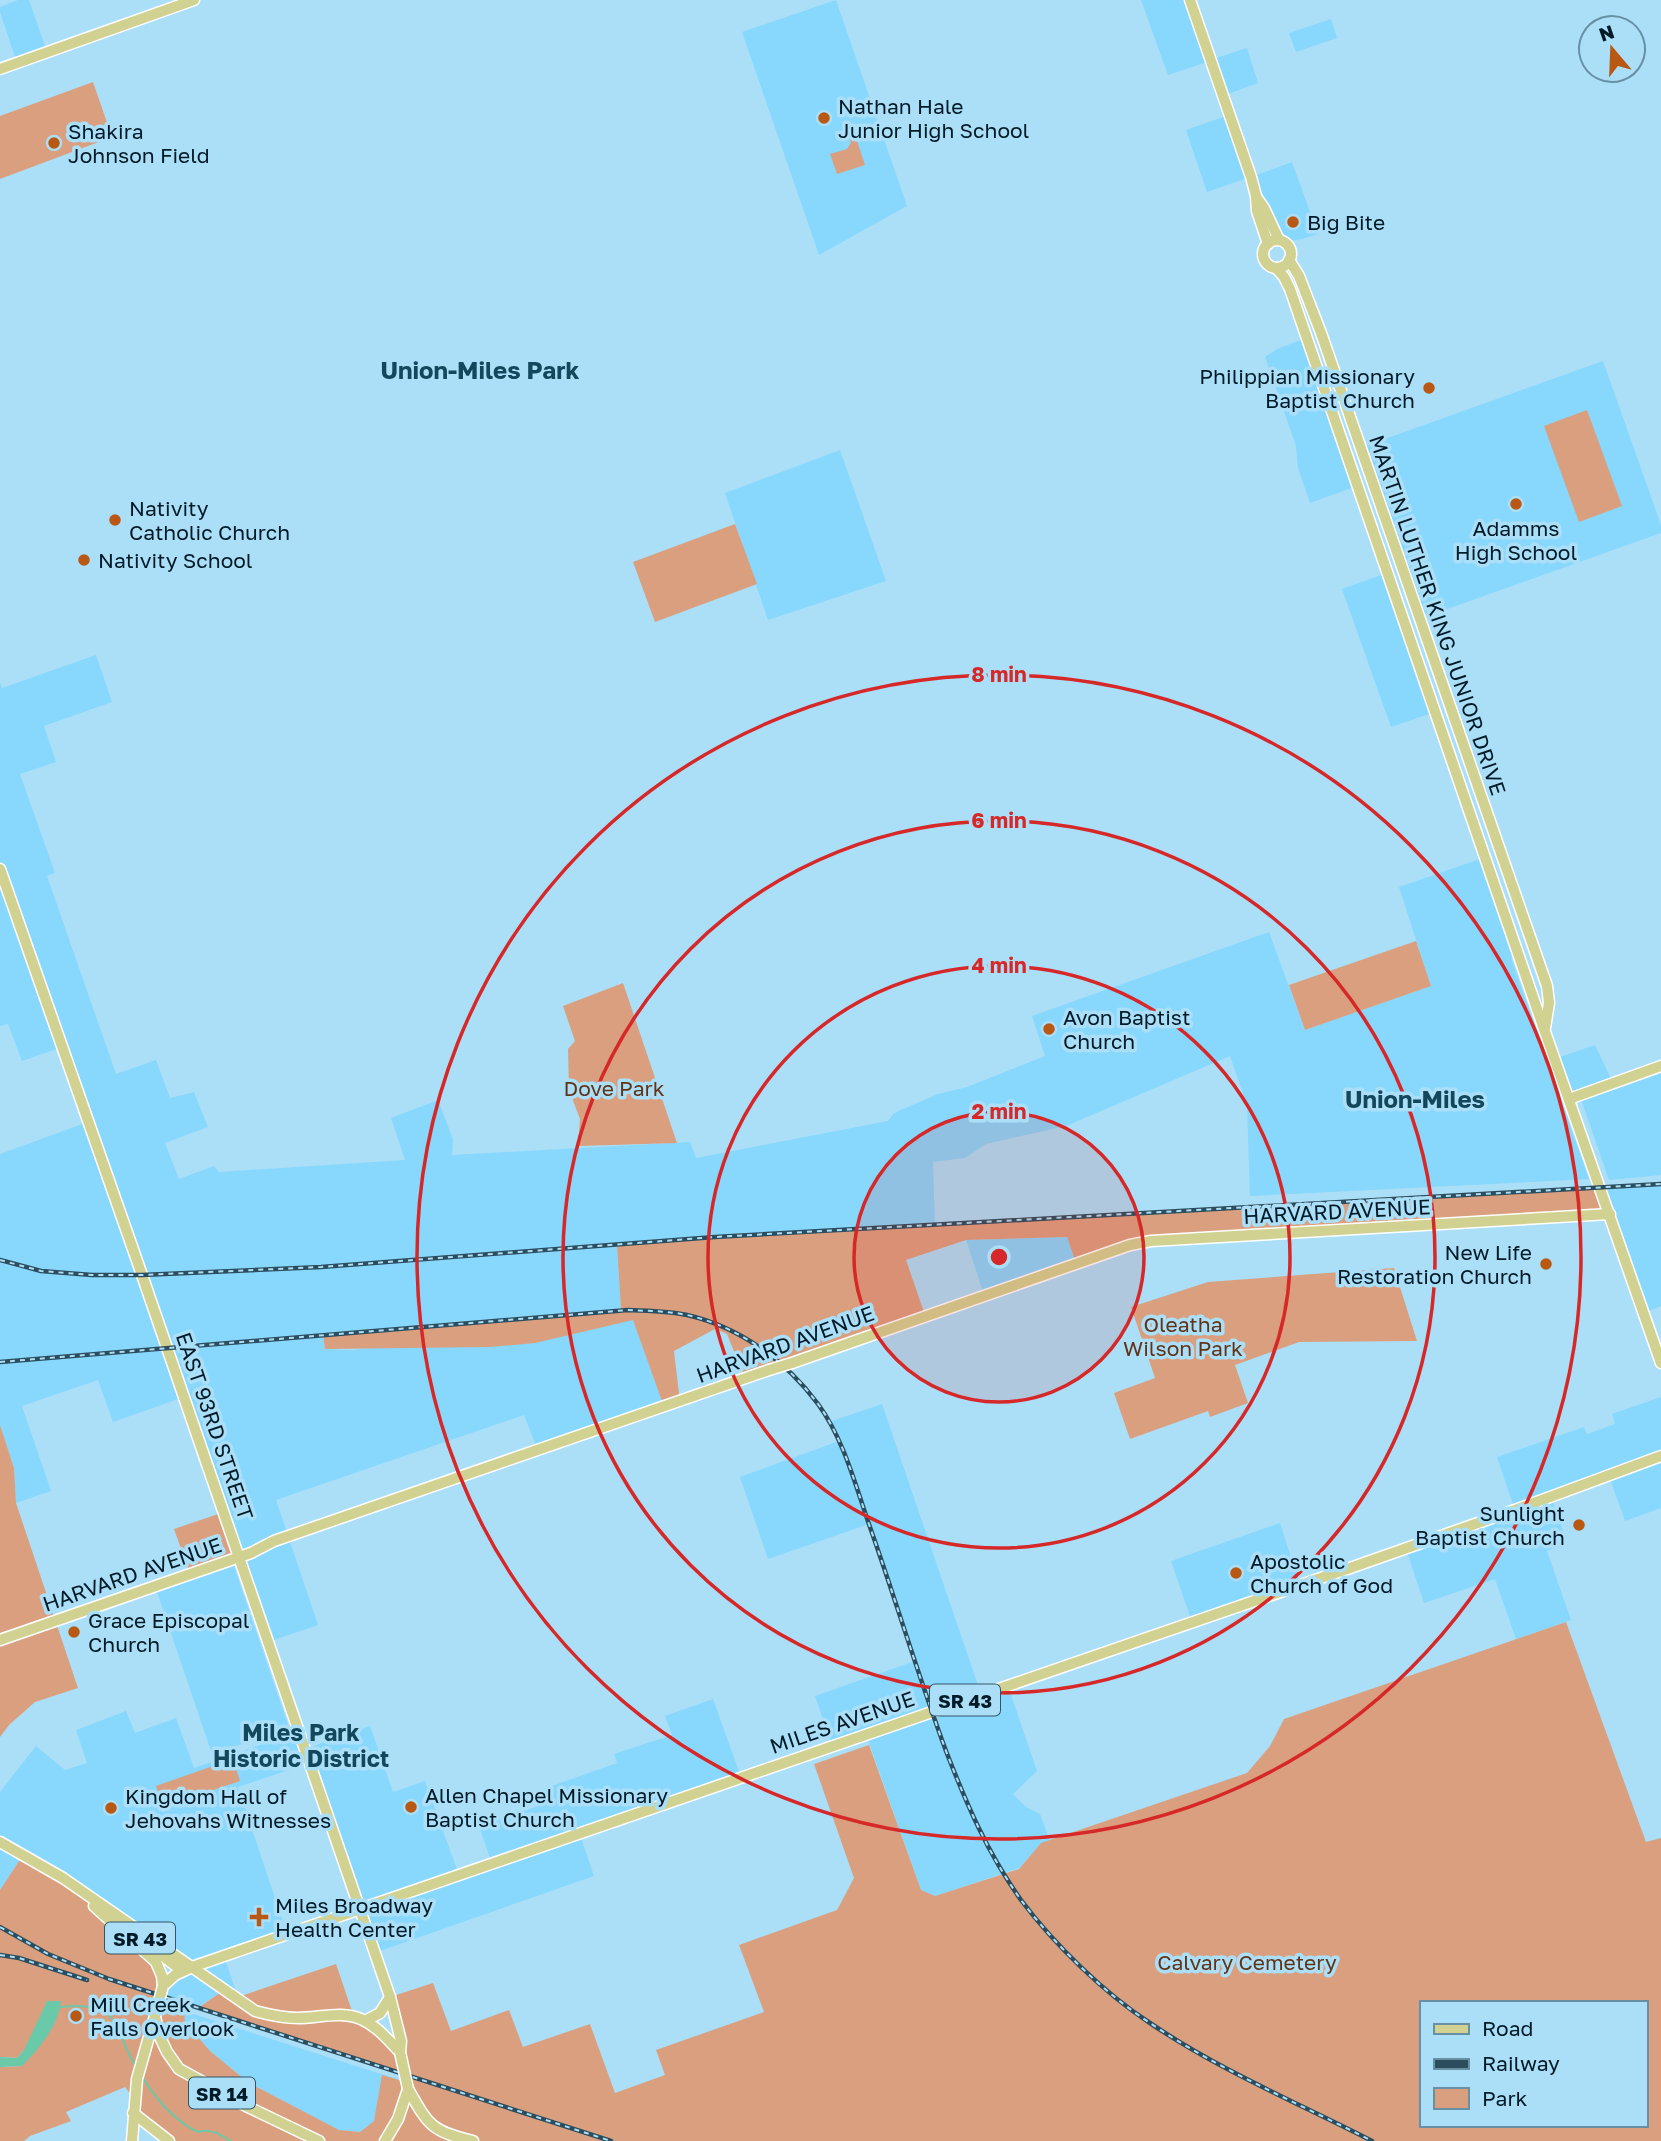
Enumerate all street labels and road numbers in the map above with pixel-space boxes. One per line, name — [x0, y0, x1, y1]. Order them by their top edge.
street label: MARTIN LUTHER KING JUNIOR DRIVE — [1364, 432, 1512, 798]
street label: HARVARD AVENUE — [1243, 1193, 1431, 1229]
street label: HARVARD AVENUE — [692, 1300, 878, 1388]
street label: EAST 93RD STREET — [171, 1329, 259, 1523]
street label: HARVARD AVENUE — [39, 1531, 225, 1617]
road number: SR 43 — [930, 1684, 1000, 1716]
street label: MILES AVENUE — [766, 1685, 918, 1759]
road number: SR 43 — [105, 1922, 175, 1954]
road number: SR 14 — [189, 2078, 255, 2108]

